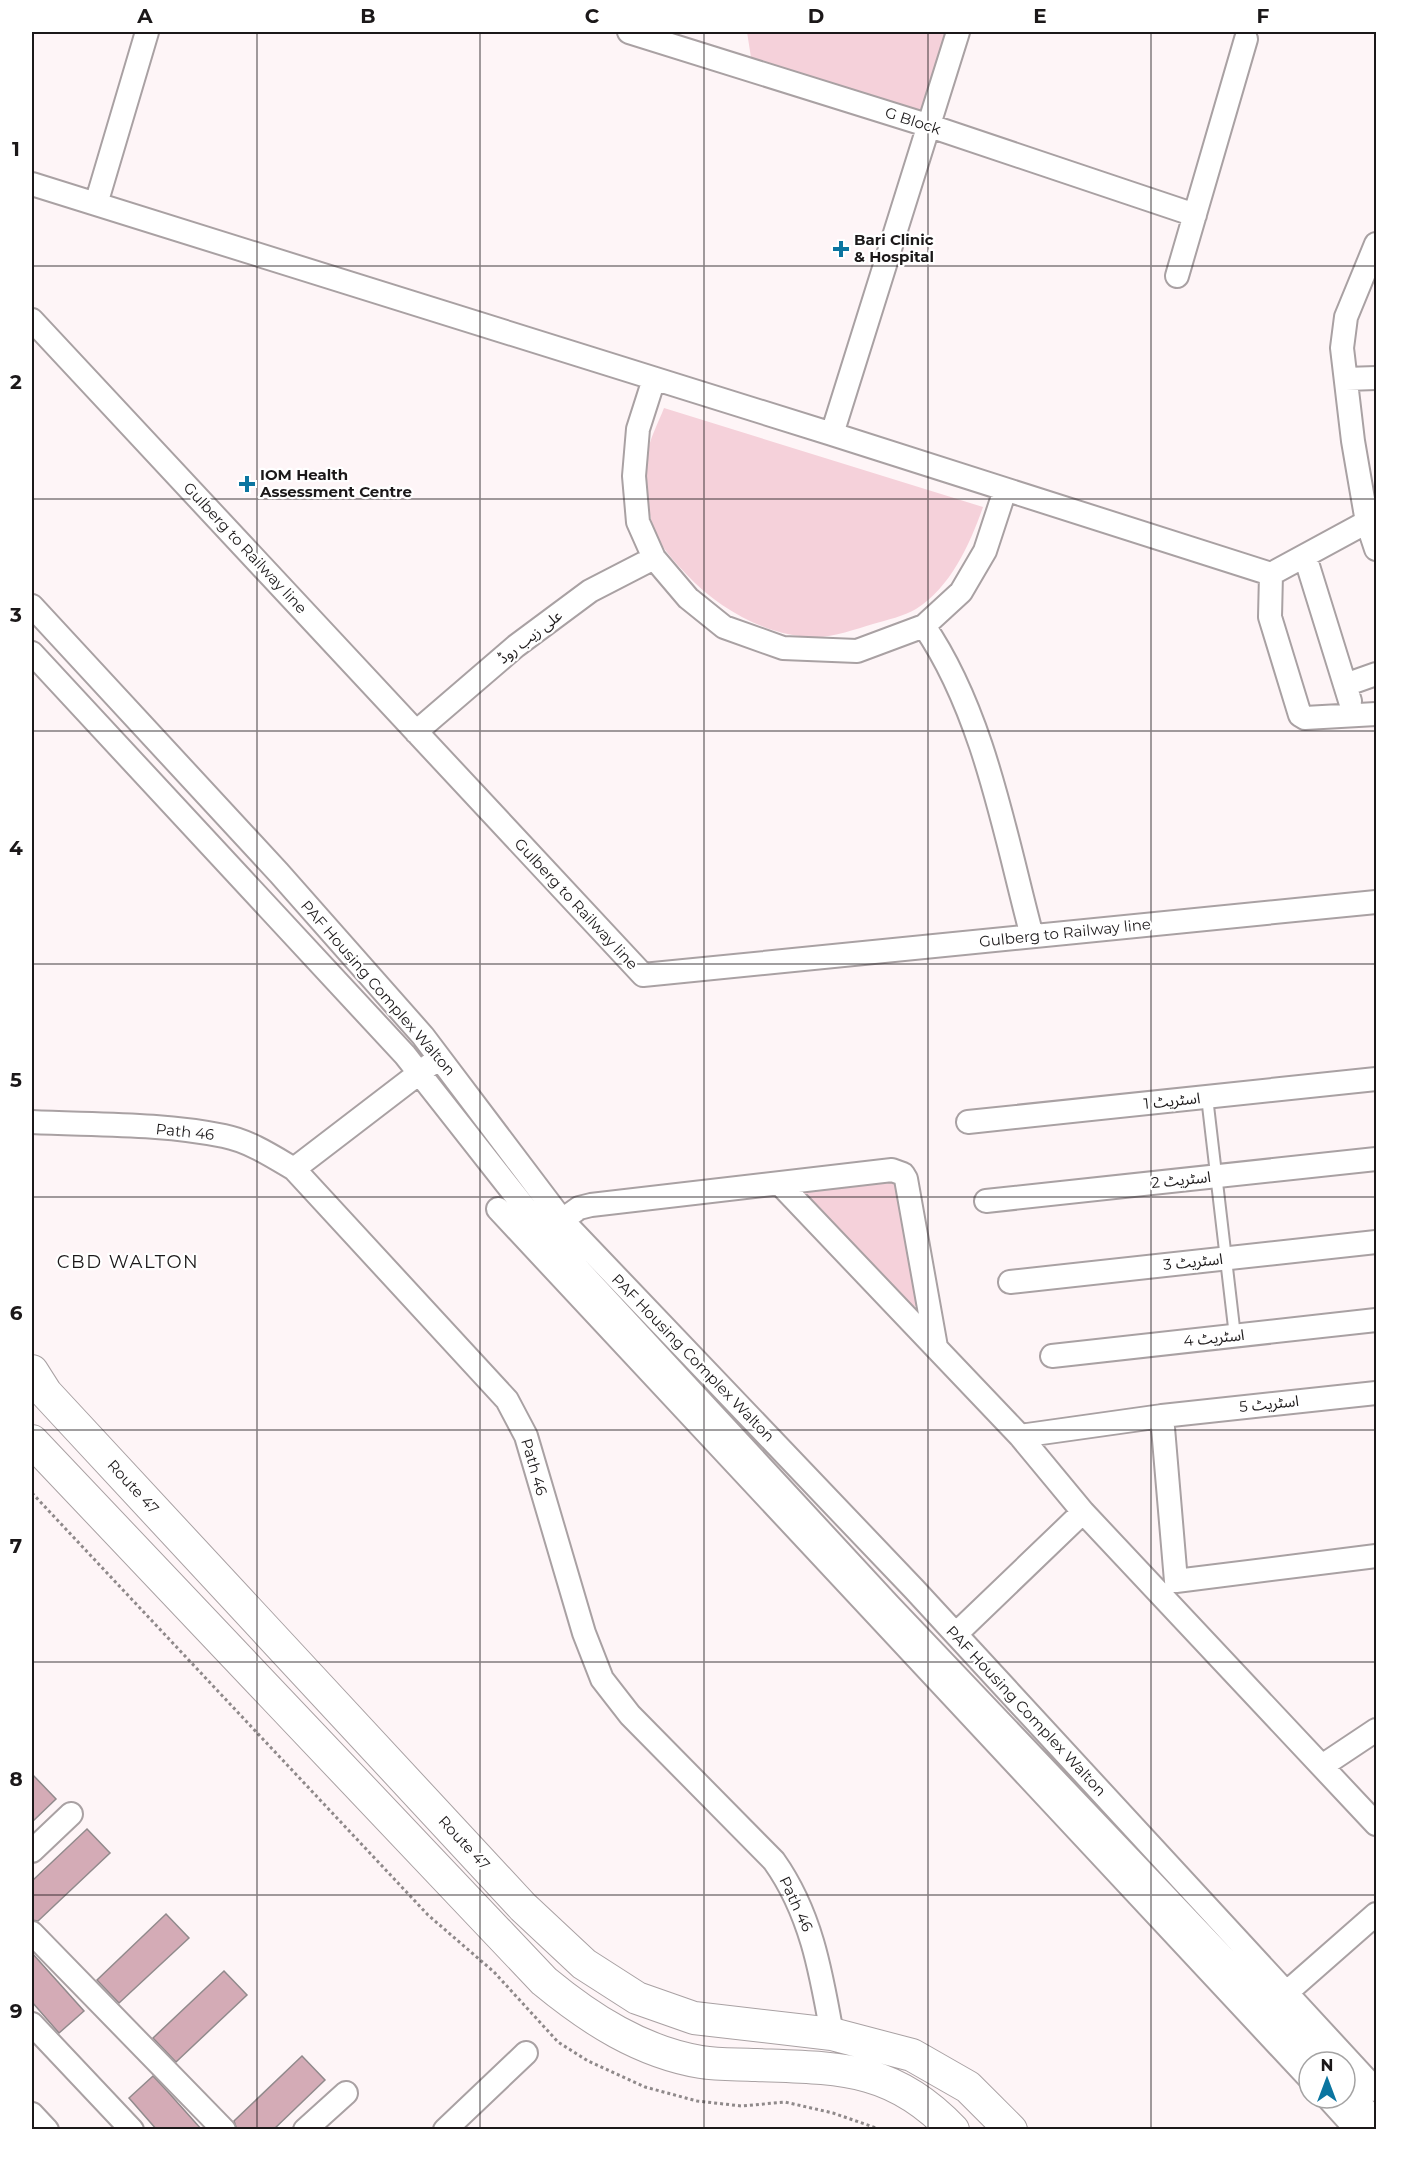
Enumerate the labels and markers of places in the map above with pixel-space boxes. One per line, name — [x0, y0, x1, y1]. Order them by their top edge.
place label: Bari Clinic & Hospital — [854, 230, 934, 266]
marker: Bari Clinic & Hospital — [832, 240, 850, 258]
place label: IOM Health Assessment Centre — [259, 465, 412, 501]
marker: IOM Health Assessment Centre — [238, 475, 256, 493]

